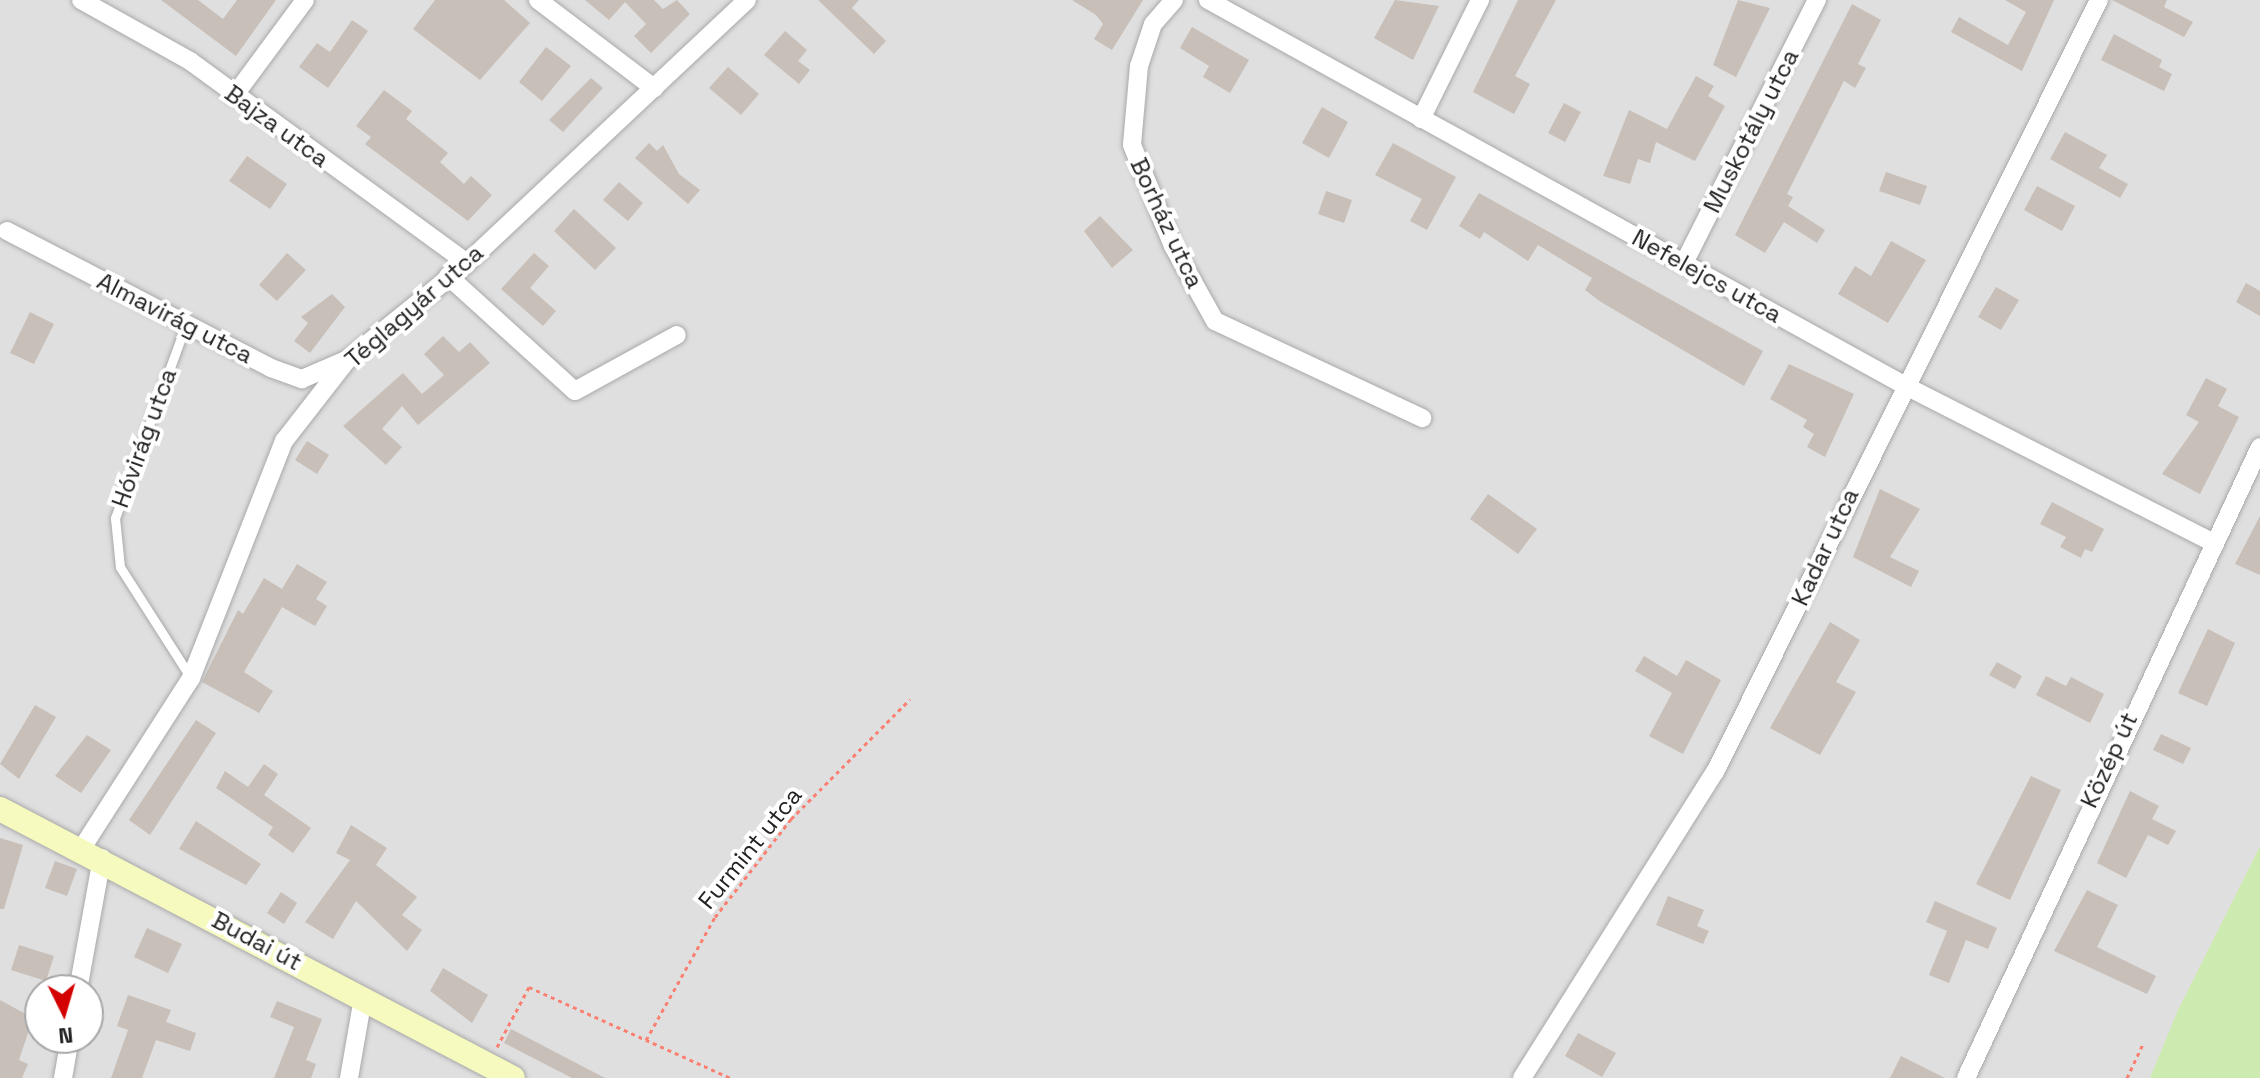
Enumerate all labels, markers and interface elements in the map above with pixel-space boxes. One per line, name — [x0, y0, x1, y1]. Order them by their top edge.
street label: Muskotály utca — [1697, 44, 1805, 218]
street label: Bajza utca — [219, 79, 335, 173]
street label: Borház utca — [1124, 153, 1210, 293]
street label: Nefelejcs utca — [1627, 223, 1787, 329]
street label: Téglagyár utca — [339, 238, 489, 374]
street label: Almavirág utca — [92, 266, 258, 370]
street label: Hóvirág utca — [105, 364, 183, 512]
street label: Kadar utca — [1785, 484, 1865, 610]
street label: Közép út — [2074, 708, 2144, 812]
street label: Furmint utca — [692, 781, 808, 915]
street label: Budai út — [207, 905, 307, 977]
north arrow — [24, 974, 104, 1054]
text: N — [57, 1021, 74, 1051]

